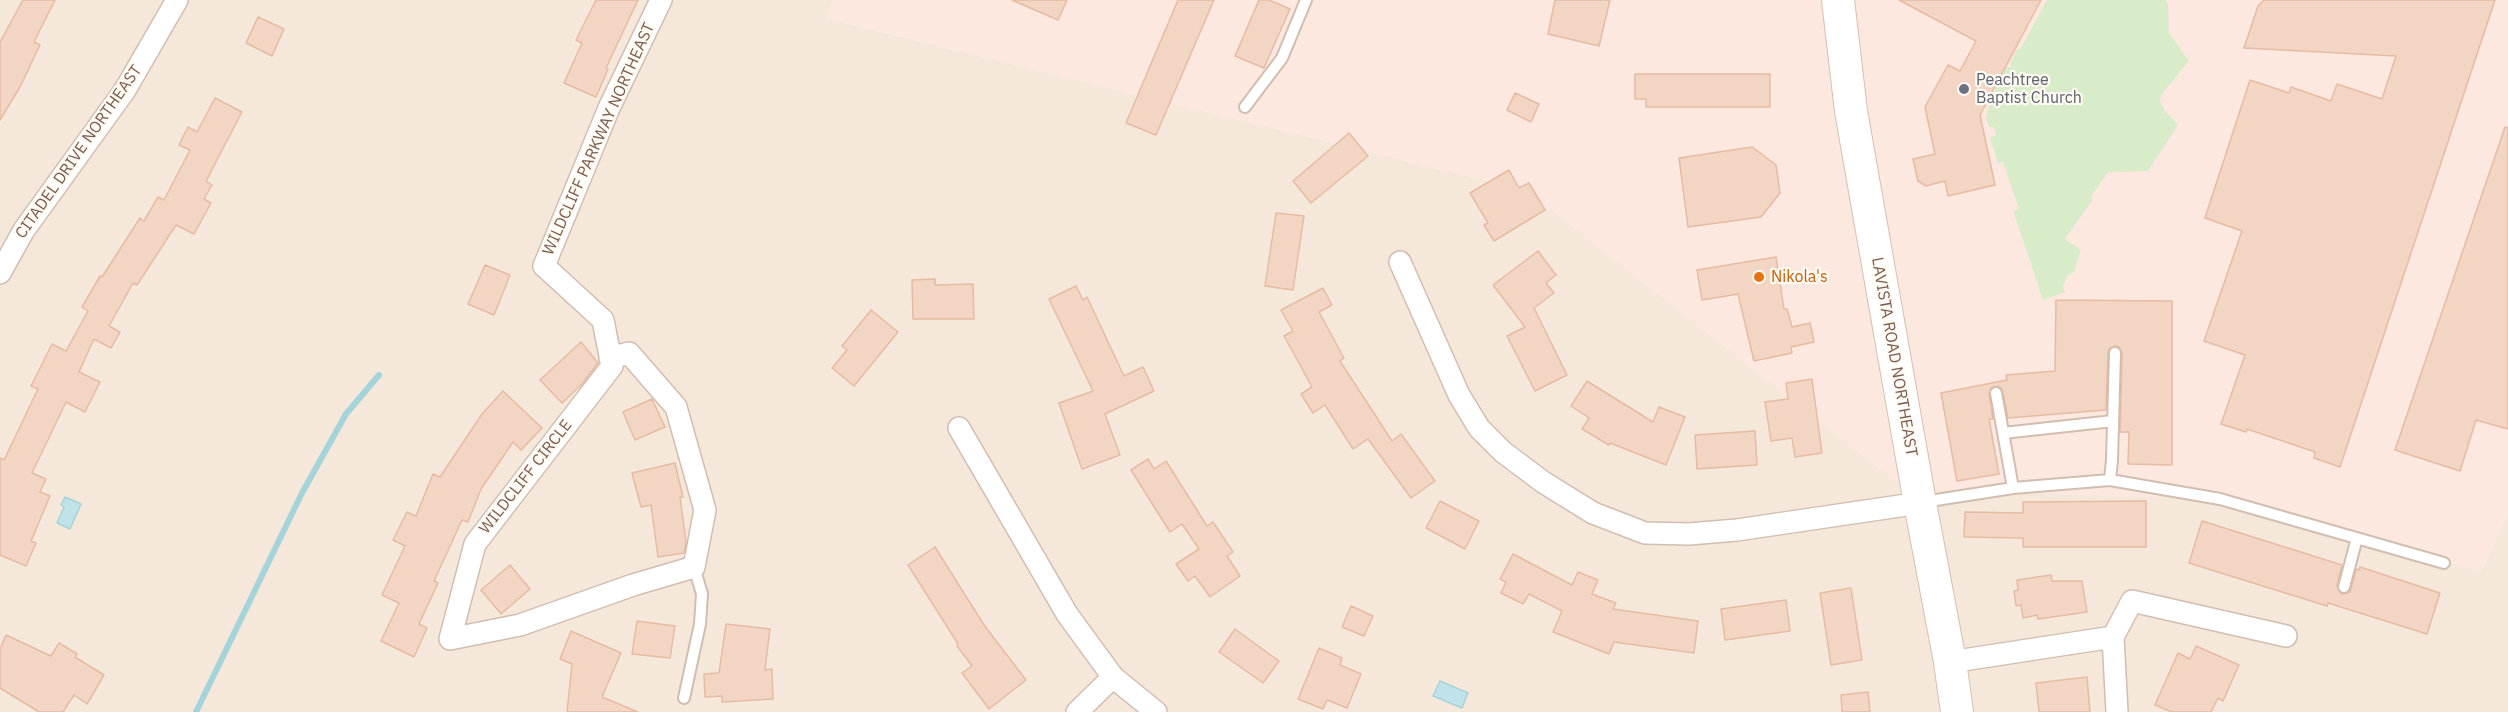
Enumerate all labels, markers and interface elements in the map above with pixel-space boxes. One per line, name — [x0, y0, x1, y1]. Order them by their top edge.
street label: WILDCLIFF PARKWAY NORTHEAST — [539, 20, 659, 258]
street label: CITADEL DRIVE NORTHEAST — [12, 62, 146, 242]
place label: Peachtree Baptist Church — [1976, 70, 2082, 108]
marker: Peachtree Baptist Church — [1957, 82, 1971, 96]
street label: LAVISTA ROAD NORTHEAST — [1867, 256, 1921, 458]
place label: Nikola's — [1771, 267, 1828, 287]
marker: Nikola's — [1752, 270, 1766, 284]
street label: WILDCLIFF CIRCLE — [476, 416, 576, 538]

